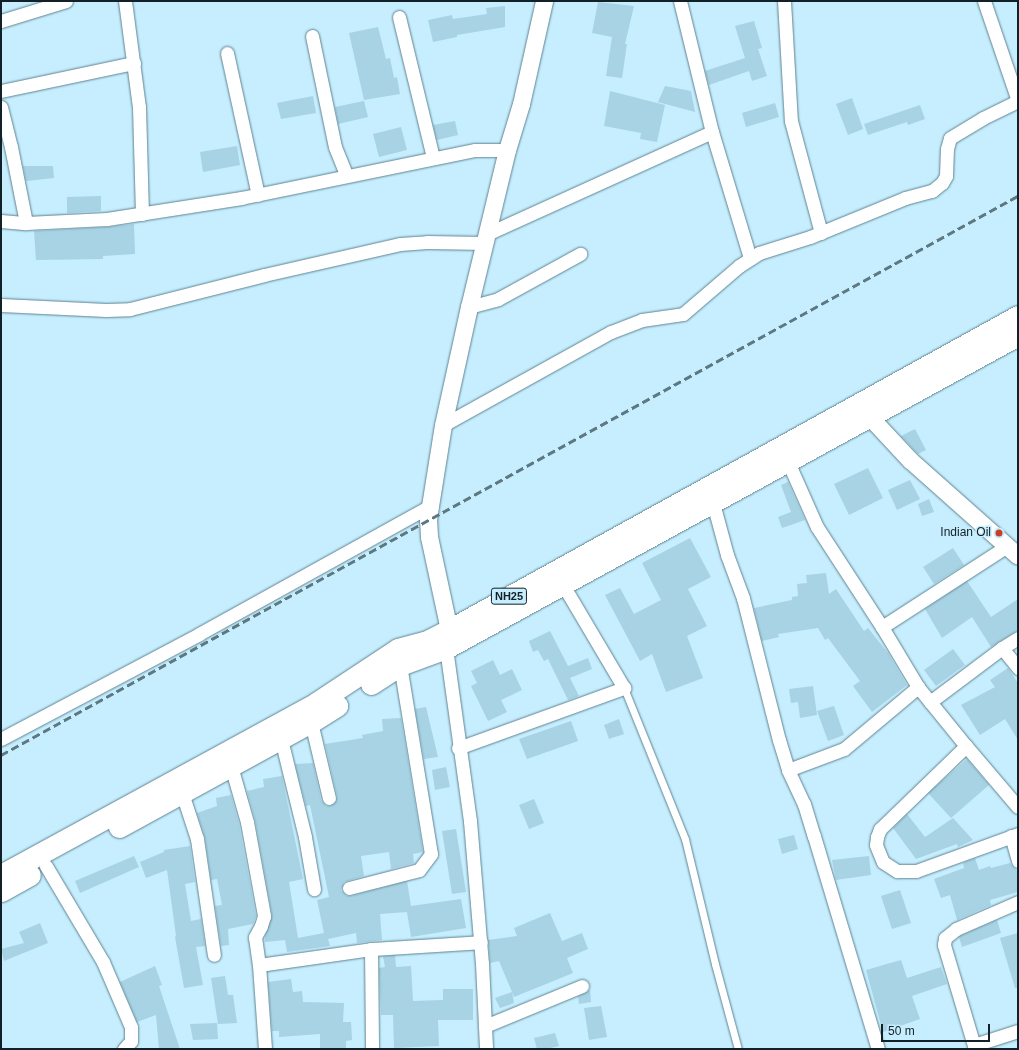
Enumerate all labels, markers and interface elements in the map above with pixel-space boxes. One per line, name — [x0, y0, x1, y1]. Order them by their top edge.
place label: Indian Oil — [940, 526, 991, 540]
marker: Indian Oil — [994, 528, 1004, 538]
road number: NH25 — [490, 587, 528, 605]
scale bar — [883, 1016, 992, 1042]
text: 50 m — [888, 1024, 915, 1038]

